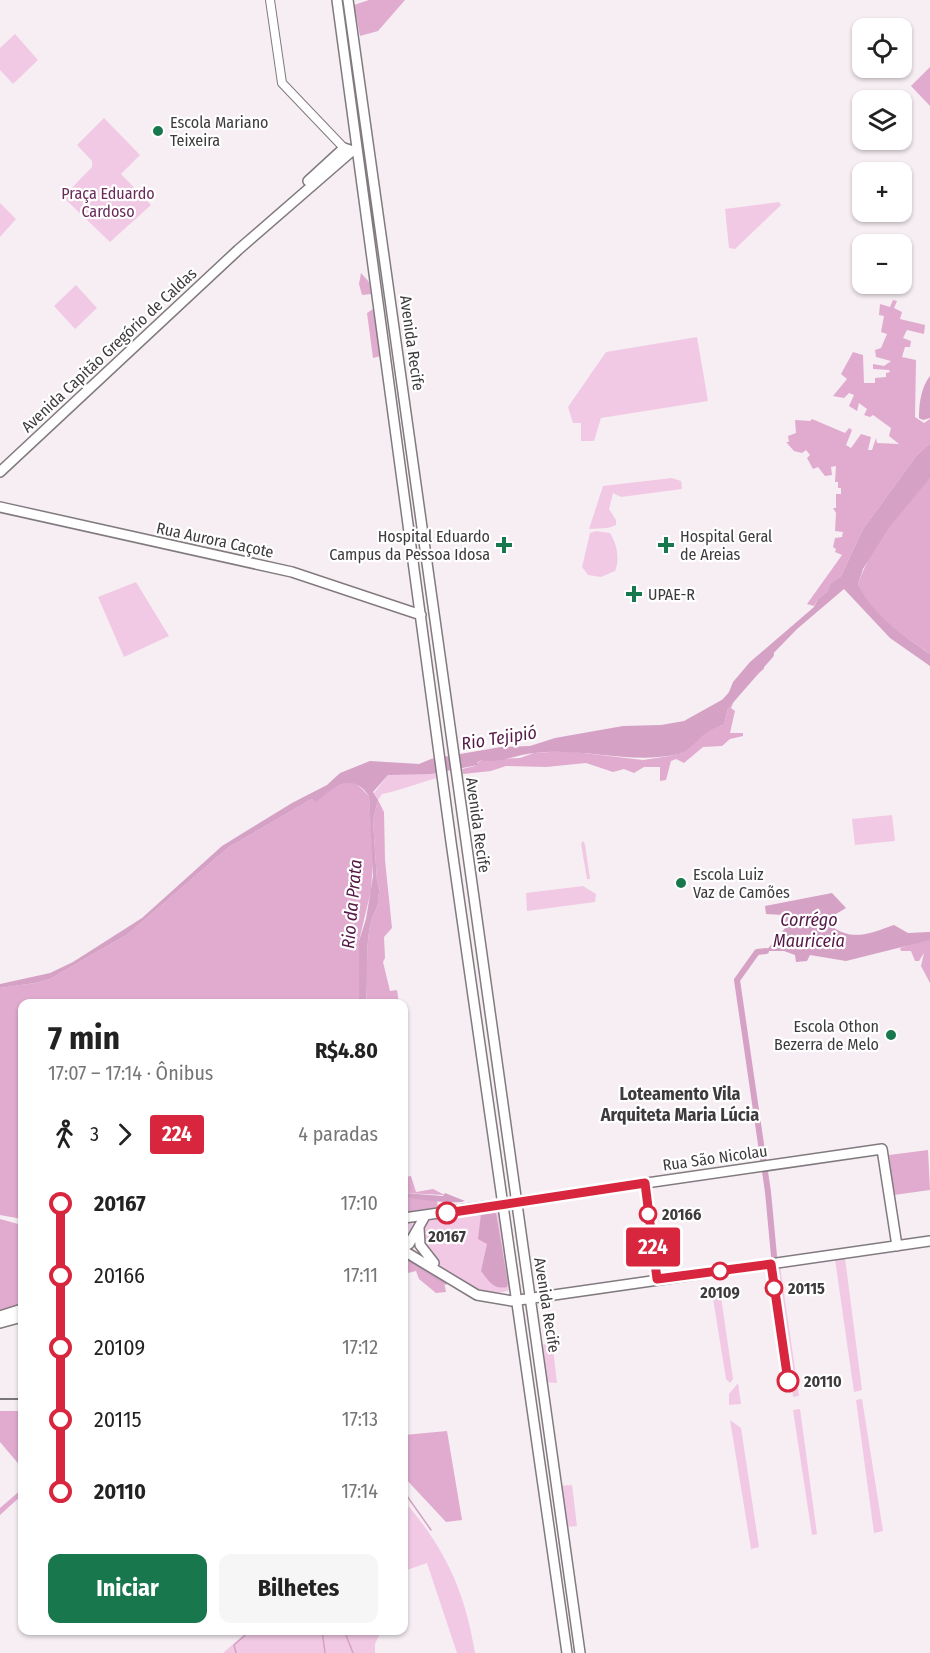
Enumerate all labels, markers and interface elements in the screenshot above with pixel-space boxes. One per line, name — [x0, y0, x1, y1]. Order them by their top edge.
map controls — [852, 18, 912, 294]
button: locate — [852, 18, 912, 78]
button: layers — [852, 90, 912, 150]
place label: Escola Mariano Teixeira — [170, 113, 268, 150]
marker: Escola Mariano Teixeira — [151, 124, 165, 138]
button: + — [852, 162, 912, 222]
park label: Praça Eduardo Cardoso — [61, 184, 155, 221]
button: − — [852, 234, 912, 294]
street label: Avenida Capitão Gregório de Caldas — [18, 264, 201, 436]
street label: Avenida Recife — [396, 294, 428, 392]
street label: Rua Aurora Caçote — [155, 518, 275, 562]
place label: Hospital Eduardo Campus da Pessoa Idosa — [329, 527, 490, 564]
place label: Hospital Geral de Areias — [680, 527, 772, 564]
marker: Hospital Eduardo Campus da Pessoa Idosa — [495, 536, 513, 554]
marker: Hospital Geral de Areias — [657, 536, 675, 554]
marker: UPAE-R — [625, 585, 643, 603]
place label: UPAE-R — [648, 585, 695, 604]
water label: Rio Tejipió — [460, 721, 538, 755]
street label: Avenida Recife — [462, 776, 494, 874]
water label: Rio da Prata — [337, 858, 367, 950]
place label: Escola Luiz Vaz de Camões — [693, 865, 790, 902]
marker: Escola Luiz Vaz de Camões — [674, 876, 688, 890]
water label: Corrégo Mauriceia — [773, 909, 845, 952]
place label: Escola Othon Bezerra de Melo — [774, 1017, 879, 1054]
text: 7 min — [48, 1018, 120, 1058]
marker: Escola Othon Bezerra de Melo — [884, 1028, 898, 1042]
text: R$4.80 — [315, 1037, 378, 1064]
text: 17:07 – 17:14 · Ônibus — [48, 1061, 213, 1085]
district label: Loteamento Vila Arquiteta Maria Lúcia — [600, 1083, 759, 1126]
icon: walk — [48, 1118, 81, 1151]
icon: forward — [108, 1118, 141, 1151]
text: 224 — [162, 1121, 192, 1147]
text: 3 — [90, 1122, 99, 1146]
text: 4 paradas — [298, 1122, 378, 1146]
street label: Rua São Nicolau — [661, 1141, 769, 1175]
text: 20167 — [94, 1190, 146, 1217]
text: 17:10 — [340, 1191, 378, 1215]
marker: 20167 — [436, 1202, 458, 1224]
marker: 20166 — [639, 1205, 657, 1223]
place label: 20166 — [661, 1205, 701, 1224]
place label: 20167 — [427, 1227, 466, 1246]
line badge: 224 — [618, 1228, 688, 1266]
text: 224 — [638, 1234, 668, 1260]
street label: Avenida Recife — [530, 1256, 564, 1354]
text: 20166 — [94, 1262, 145, 1289]
marker: 20109 — [711, 1262, 729, 1280]
text: 17:11 — [343, 1263, 378, 1287]
marker: 20115 — [765, 1279, 783, 1297]
place label: 20115 — [787, 1279, 825, 1298]
place label: 20109 — [699, 1283, 740, 1302]
text: 20109 — [94, 1334, 145, 1361]
text: 17:12 — [342, 1335, 378, 1359]
marker: 20110 — [777, 1370, 799, 1392]
place label: 20110 — [803, 1372, 842, 1391]
text: 20115 — [94, 1406, 142, 1433]
text: 17:13 — [342, 1407, 378, 1431]
text: 20110 — [94, 1478, 146, 1505]
text: 17:14 — [341, 1479, 378, 1503]
button: Iniciar — [48, 1554, 207, 1623]
button: Bilhetes — [219, 1554, 378, 1623]

